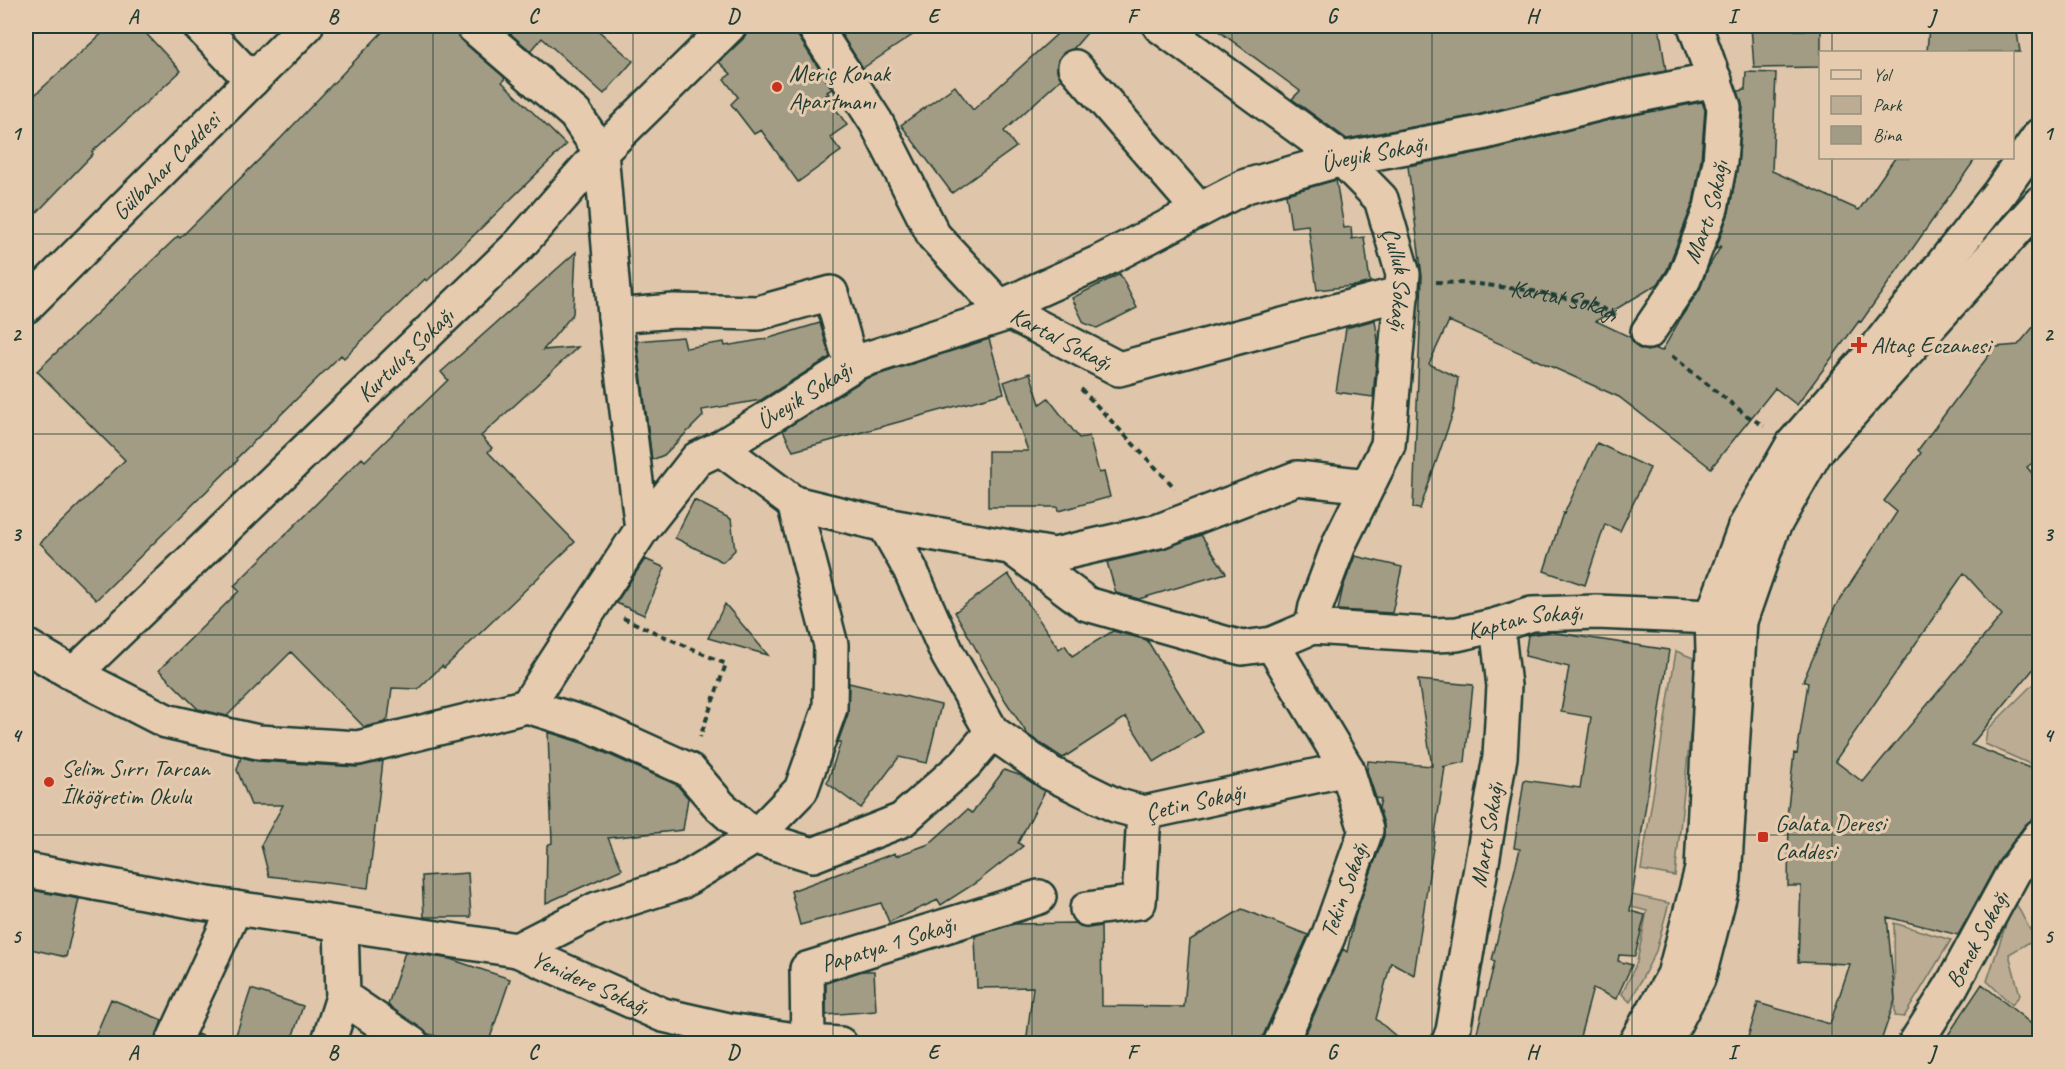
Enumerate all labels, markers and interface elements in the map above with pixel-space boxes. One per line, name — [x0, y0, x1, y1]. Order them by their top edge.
text: A — [128, 4, 140, 29]
text: B — [328, 4, 340, 29]
text: C — [528, 4, 540, 29]
text: D — [727, 4, 741, 29]
text: E — [928, 4, 942, 29]
text: F — [1127, 4, 1141, 29]
text: G — [1327, 4, 1340, 29]
text: H — [1526, 4, 1541, 29]
text: I — [1728, 4, 1741, 29]
text: J — [1927, 4, 1939, 29]
legend — [1819, 51, 2014, 159]
place label: Meriç Konak Apartmanı — [789, 58, 892, 116]
text: Yol — [1873, 64, 1893, 86]
marker: Meriç Konak Apartmanı — [770, 80, 784, 94]
text: Park — [1873, 94, 1903, 116]
street label: Gülbahar Caddesi — [105, 104, 228, 227]
text: 1 — [12, 121, 23, 146]
text: 1 — [2044, 121, 2055, 146]
text: Bina — [1873, 124, 1903, 146]
street label: Üveyik Sokağı — [1317, 128, 1430, 179]
street label: Martı Sokağı — [1676, 157, 1735, 268]
street label: Çulluk Sokağı — [1375, 224, 1418, 334]
street label: Kartal Sokağı — [1509, 273, 1625, 330]
street label: Kurtuluş Sokağı — [350, 300, 461, 408]
street label: Kartal Sokağı — [1005, 300, 1118, 378]
text: 2 — [12, 322, 23, 347]
text: 2 — [2044, 322, 2055, 347]
place label: Altaç Eczanesi — [1871, 330, 1994, 360]
marker: Altaç Eczanesi — [1852, 338, 1866, 352]
street label: Üveyik Sokağı — [751, 353, 859, 436]
text: 3 — [12, 522, 23, 547]
text: 3 — [2044, 522, 2055, 547]
street label: Kaptan Sokağı — [1464, 597, 1584, 646]
text: 4 — [12, 723, 24, 748]
text: 4 — [2044, 723, 2056, 748]
place label: Selim Sırrı Tarcan İlköğretim Okulu — [61, 753, 211, 811]
marker: Selim Sırrı Tarcan İlköğretim Okulu — [42, 775, 56, 789]
street label: Çetin Sokağı — [1143, 776, 1249, 827]
street label: Martı Sokağı — [1463, 779, 1511, 890]
place label: Galata Deresi Caddesi — [1775, 808, 1889, 866]
marker: Galata Deresi Caddesi — [1756, 830, 1770, 844]
street label: Tekin Sokağı — [1313, 837, 1376, 942]
street label: Benek Sokağı — [1939, 884, 2016, 993]
street label: Papatya 1 Sokağı — [817, 908, 961, 979]
text: 5 — [12, 924, 23, 949]
text: 5 — [2044, 924, 2055, 949]
street label: Yenidere Sokağı — [527, 943, 655, 1022]
text: A — [128, 1040, 140, 1065]
text: B — [328, 1040, 340, 1065]
text: C — [528, 1040, 540, 1065]
text: D — [727, 1040, 741, 1065]
text: E — [928, 1040, 942, 1065]
text: F — [1127, 1040, 1141, 1065]
text: G — [1327, 1040, 1340, 1065]
text: H — [1526, 1040, 1541, 1065]
text: I — [1728, 1040, 1741, 1065]
text: J — [1927, 1040, 1939, 1065]

